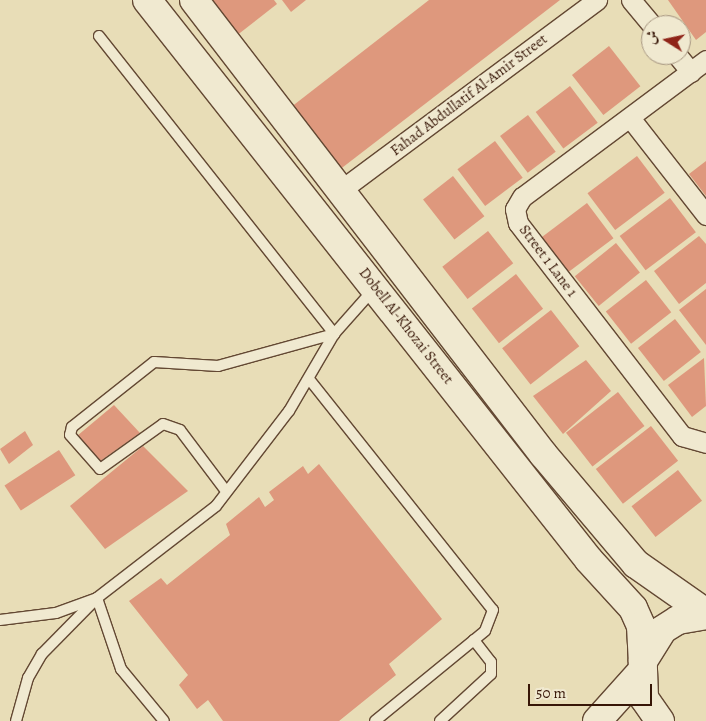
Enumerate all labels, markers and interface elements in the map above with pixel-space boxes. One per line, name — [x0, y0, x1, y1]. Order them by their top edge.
north arrow — [641, 15, 691, 65]
text: ش — [641, 29, 662, 46]
street label: Fahad Abdullatif Al-Amir Street — [387, 30, 551, 160]
street label: Street 1 Lane 1 — [515, 221, 581, 301]
street label: Dobell Al-Khozai Street — [355, 264, 457, 388]
scale bar — [531, 674, 655, 706]
text: 50 m — [536, 683, 566, 703]

